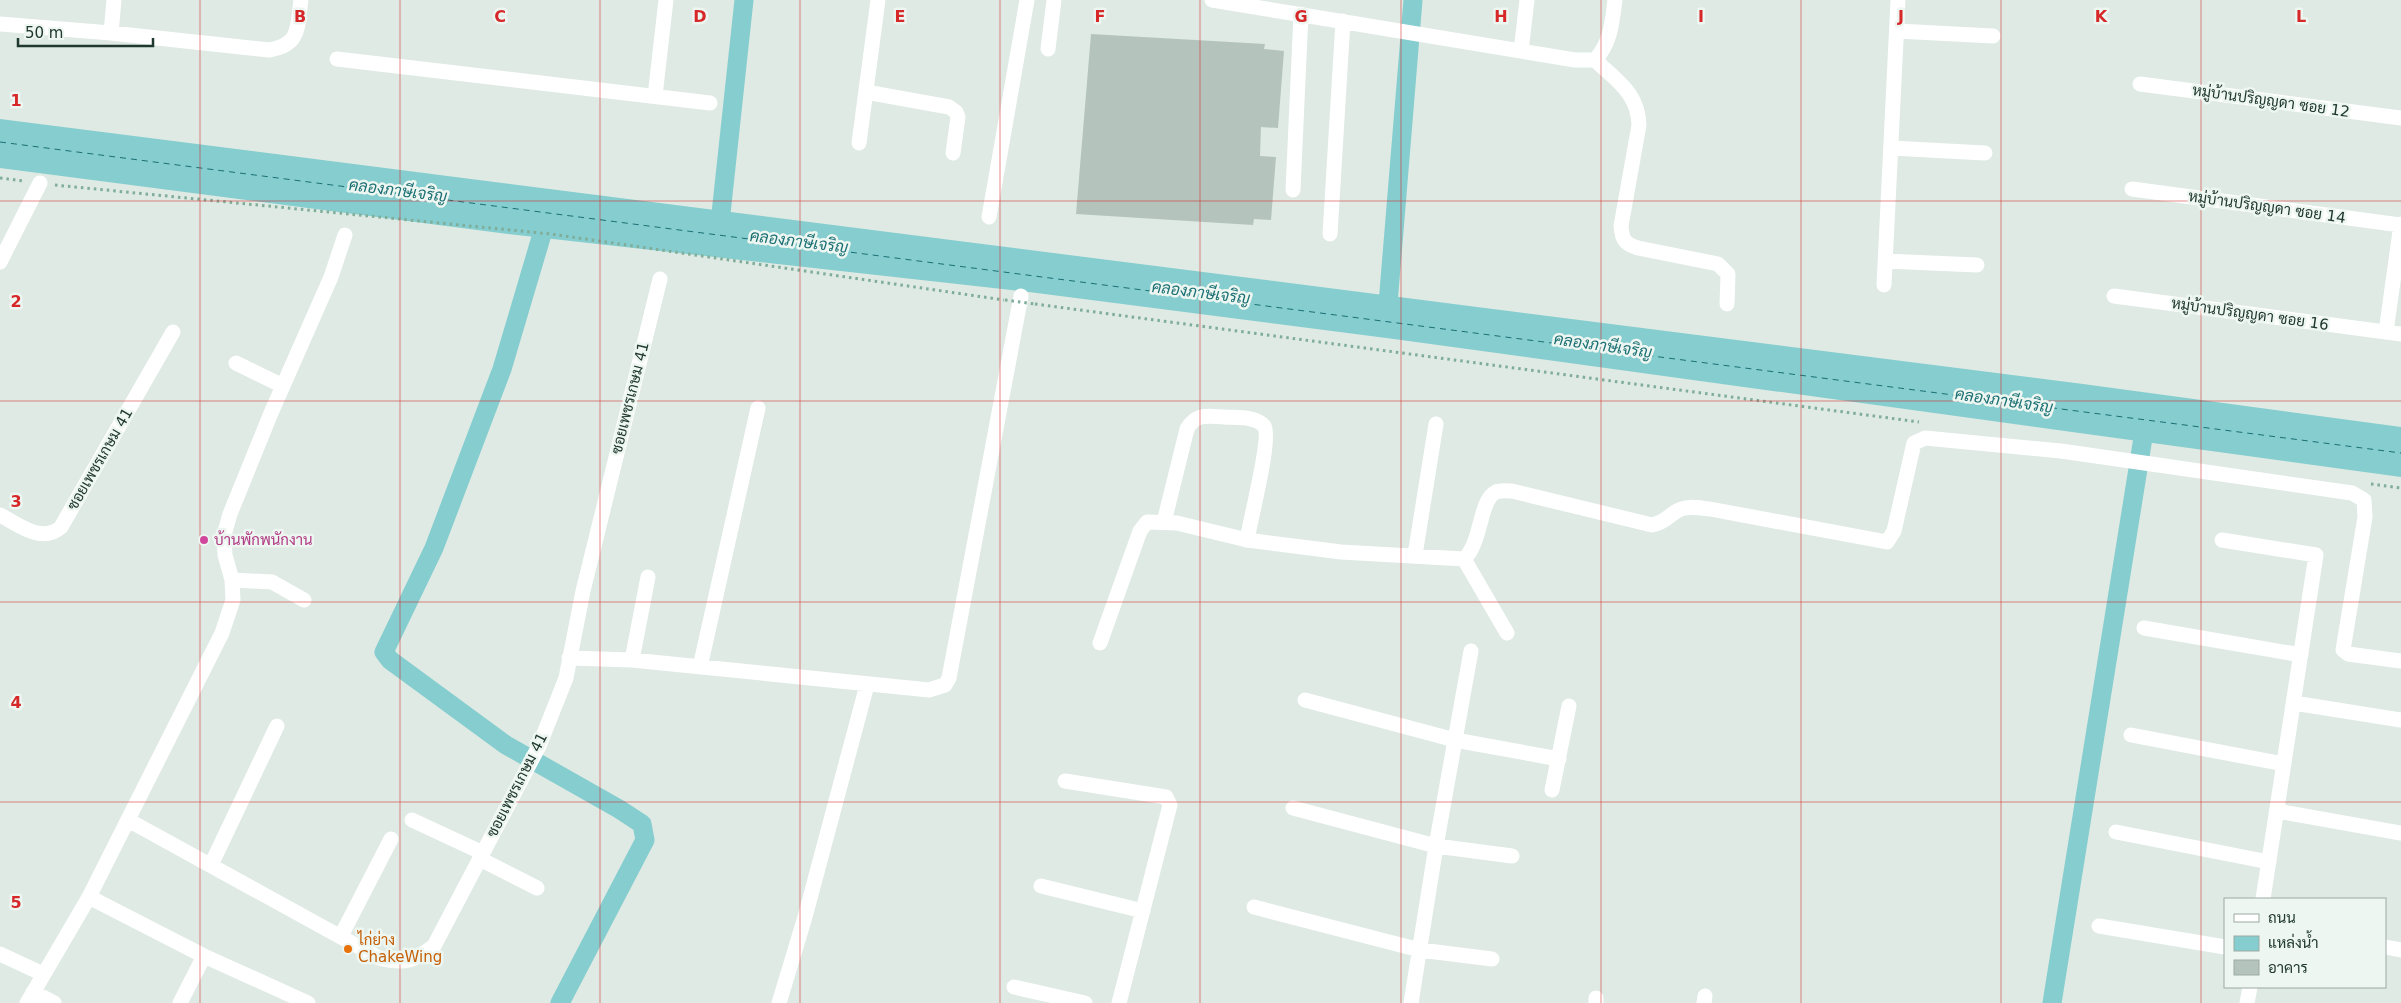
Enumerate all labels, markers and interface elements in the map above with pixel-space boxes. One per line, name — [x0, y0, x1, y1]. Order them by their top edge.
text: B — [294, 7, 306, 26]
text: C — [494, 7, 506, 26]
text: D — [693, 7, 707, 26]
text: E — [895, 7, 905, 26]
text: F — [1095, 7, 1105, 26]
text: G — [1294, 7, 1308, 26]
text: H — [1494, 7, 1508, 26]
text: I — [1698, 7, 1704, 26]
text: J — [1897, 7, 1904, 26]
text: K — [2095, 7, 2108, 26]
text: L — [2296, 7, 2306, 26]
scale bar — [18, 15, 152, 47]
text: 50 m — [25, 24, 63, 42]
street label: หมู่บ้านปริญญดา ซอย 12 — [2191, 80, 2351, 122]
text: 1 — [10, 91, 22, 110]
water label: คลองภาษีเจริญ — [348, 173, 449, 206]
street label: หมู่บ้านปริญญดา ซอย 14 — [2187, 186, 2347, 228]
water label: คลองภาษีเจริญ — [749, 224, 850, 257]
water label: คลองภาษีเจริญ — [1151, 275, 1252, 308]
text: 2 — [10, 292, 22, 311]
street label: หมู่บ้านปริญญดา ซอย 16 — [2170, 293, 2330, 335]
water label: คลองภาษีเจริญ — [1553, 327, 1654, 362]
street label: ซอยเพชรเกษม 41 — [607, 340, 653, 456]
water label: คลองภาษีเจริญ — [1954, 382, 2055, 417]
street label: ซอยเพชรเกษม 41 — [63, 405, 137, 513]
text: 3 — [10, 492, 22, 511]
place label: บ้านพักพนักงาน — [214, 530, 313, 549]
marker: บ้านพักพนักงาน — [198, 534, 210, 546]
text: 4 — [10, 693, 22, 712]
street label: ซอยเพชรเกษม 41 — [483, 730, 551, 840]
text: 5 — [10, 893, 22, 912]
legend — [2224, 898, 2386, 988]
text: ถนน — [2268, 909, 2296, 927]
place label: ไก่ย่าง ChakeWing — [357, 930, 442, 966]
text: แหล่งน้ำ — [2268, 930, 2319, 952]
marker: ไก่ย่าง ChakeWing — [342, 943, 354, 955]
text: อาคาร — [2268, 959, 2308, 977]

